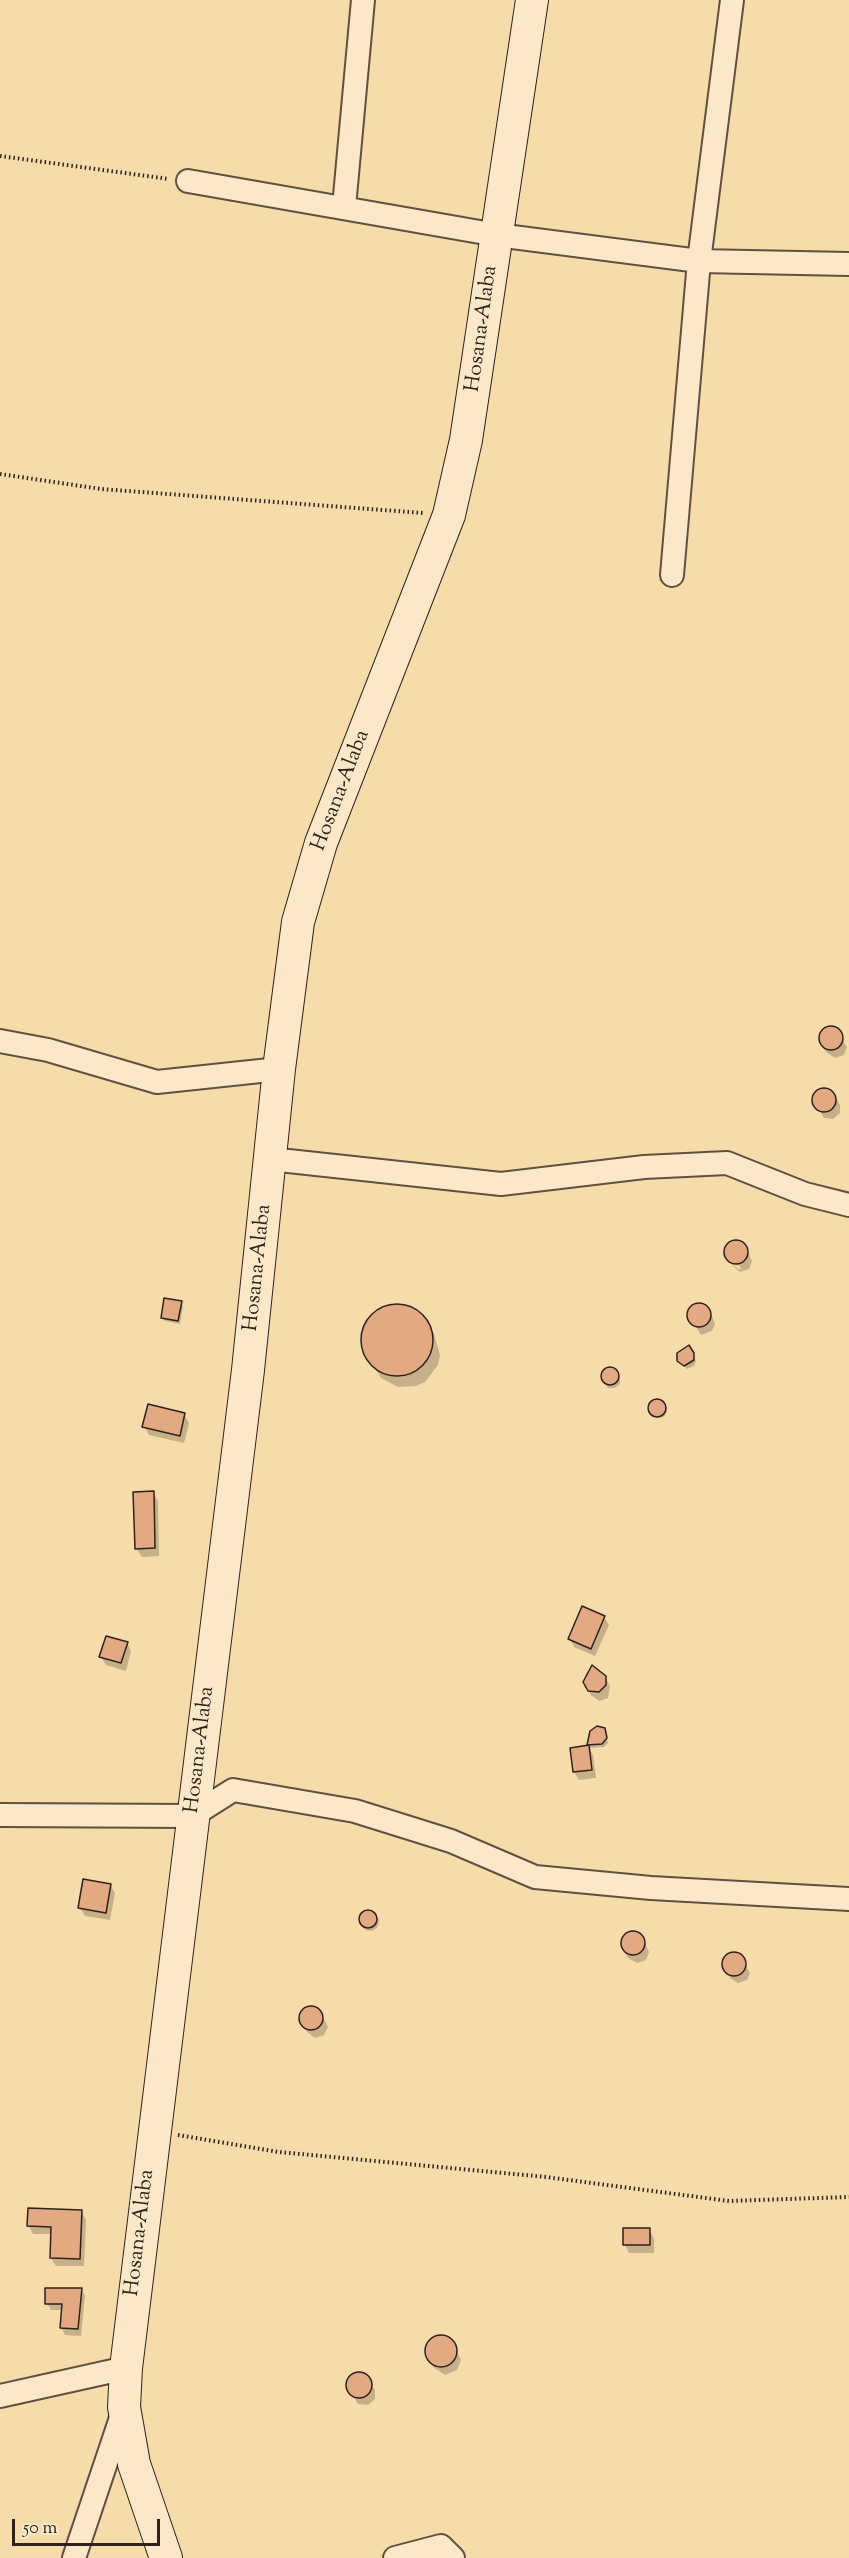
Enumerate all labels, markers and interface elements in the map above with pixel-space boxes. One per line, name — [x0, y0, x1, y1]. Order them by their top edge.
street label: Hosana-Alaba — [462, 264, 504, 394]
street label: Hosana-Alaba — [307, 727, 377, 855]
street label: Hosana-Alaba — [240, 1203, 278, 1333]
street label: Hosana-Alaba — [181, 1685, 221, 1815]
street label: Hosana-Alaba — [121, 2168, 161, 2298]
scale bar — [15, 2507, 164, 2545]
text: 50 m — [23, 2516, 57, 2542]

